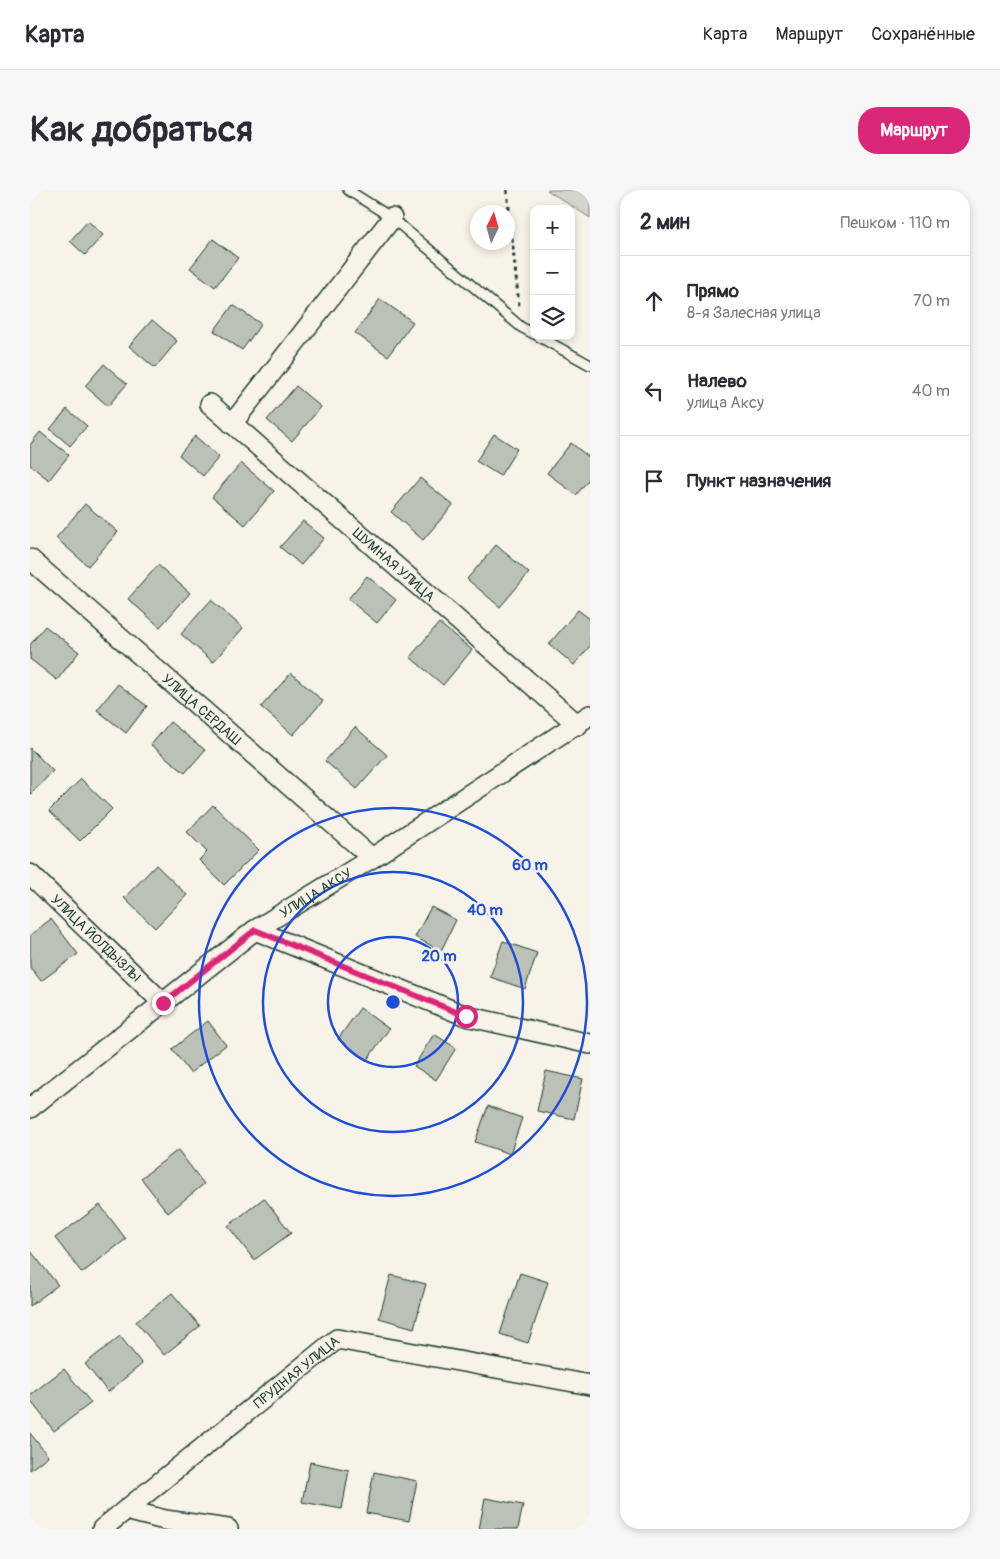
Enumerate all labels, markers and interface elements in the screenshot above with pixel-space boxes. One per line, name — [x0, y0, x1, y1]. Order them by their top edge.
text: Карта — [25, 20, 84, 49]
text: Карта — [703, 23, 747, 46]
text: Маршрут — [775, 23, 843, 46]
text: Сохранённые — [871, 23, 975, 46]
button: Маршрут — [858, 107, 970, 154]
text: Как добраться — [30, 108, 253, 152]
north arrow — [470, 205, 515, 250]
map controls — [530, 205, 575, 340]
button: + — [530, 205, 575, 250]
text: 2 мин — [640, 209, 690, 236]
text: Пешком · 110 m — [841, 213, 950, 233]
button: − — [530, 250, 575, 295]
text: Прямо — [687, 279, 739, 303]
icon: ahead — [640, 287, 668, 315]
text: 70 m — [913, 291, 950, 311]
button: layers — [530, 295, 575, 340]
text: 8-я Залесная улица — [687, 303, 821, 323]
text: Налево — [687, 369, 747, 393]
icon: left — [640, 377, 668, 405]
text: 40 m — [912, 381, 950, 401]
text: улица Аксу — [687, 393, 764, 413]
icon: arrive — [640, 467, 668, 495]
text: Пункт назначения — [687, 469, 831, 493]
street label: ШУМНАЯ УЛИЦА — [349, 524, 438, 605]
street label: УЛИЦА СЕРДАШ — [158, 670, 245, 749]
text: 60 m — [512, 856, 548, 875]
street label: УЛИЦА АКСУ — [277, 864, 355, 922]
street label: УЛИЦА ЙОЛДЫЗЛЫ — [47, 891, 144, 986]
text: 40 m — [467, 901, 503, 920]
text: 20 m — [421, 947, 457, 966]
route end — [152, 992, 175, 1015]
centre of rings — [384, 993, 402, 1011]
route start — [455, 1005, 478, 1028]
street label: ПРУДНАЯ УЛИЦА — [250, 1332, 343, 1412]

